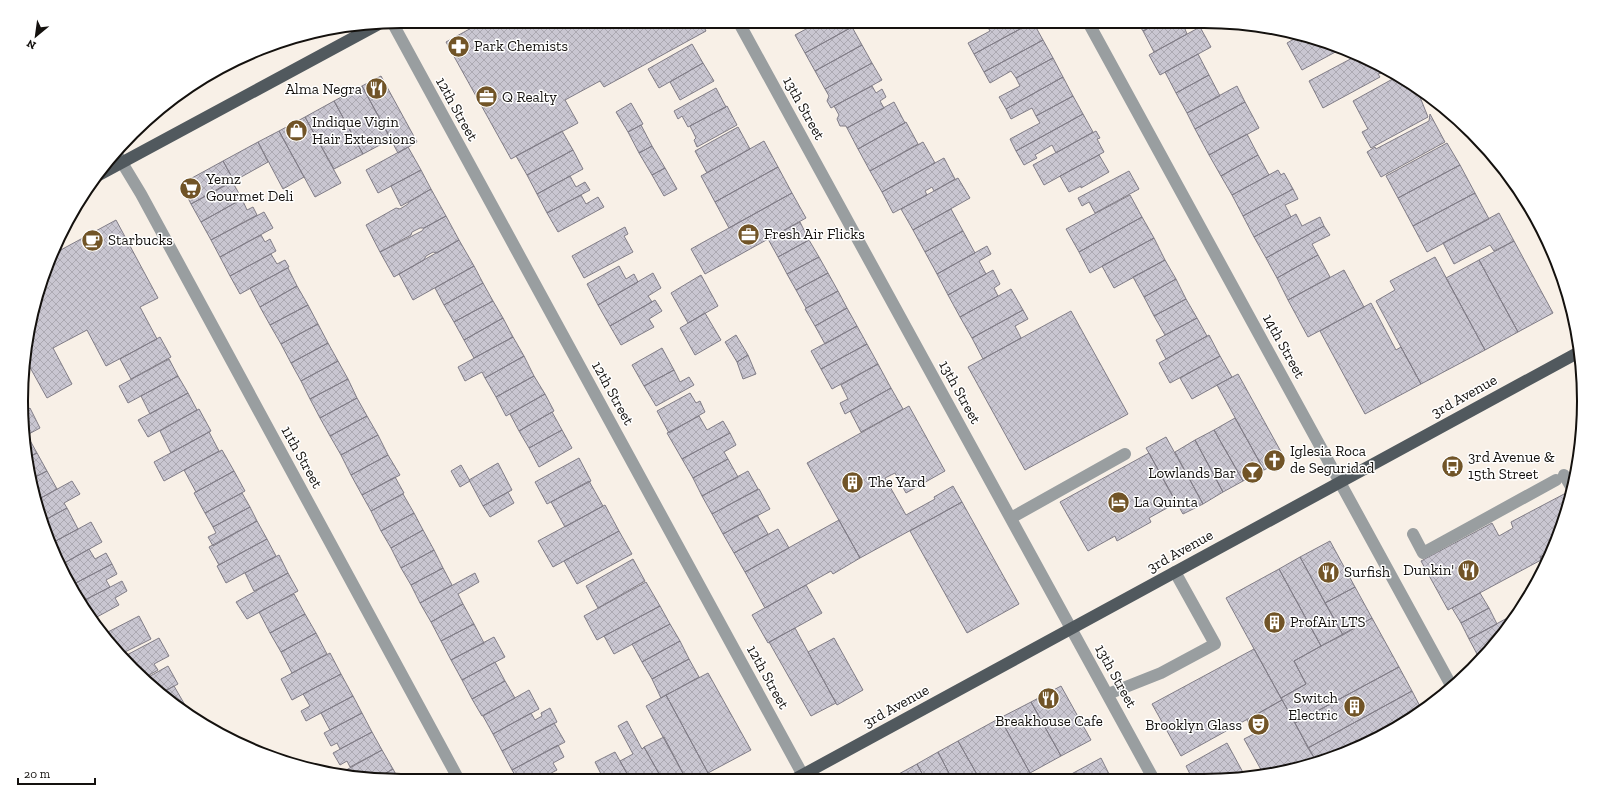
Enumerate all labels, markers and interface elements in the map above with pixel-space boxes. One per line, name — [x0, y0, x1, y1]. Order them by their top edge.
north arrow — [16, 16, 56, 56]
pharmacy icon: Park Chemists — [446, 33, 472, 59]
text: N — [24, 36, 38, 52]
place label: Park Chemists — [474, 37, 568, 55]
street label: 13th Street — [779, 73, 829, 143]
street label: 12th Street — [432, 74, 482, 144]
restaurant icon: Alma Negra — [364, 76, 390, 102]
place label: Alma Negra — [285, 80, 362, 98]
office icon: Q Realty — [473, 84, 499, 110]
place label: Q Realty — [502, 88, 557, 106]
place label: Indique Vigin Hair Extensions — [312, 113, 415, 148]
shop icon: Indique Vigin Hair Extensions — [283, 118, 309, 144]
place label: Yemz Gourmet Deli — [205, 170, 294, 205]
supermarket icon: Yemz Gourmet Deli — [178, 175, 204, 201]
office icon: Fresh Air Flicks — [736, 221, 762, 247]
place label: Fresh Air Flicks — [764, 225, 865, 243]
cafe icon: Starbucks — [80, 227, 106, 253]
place label: Starbucks — [108, 231, 173, 249]
street label: 14th Street — [1259, 311, 1309, 382]
street label: 13th Street — [935, 357, 985, 427]
street label: 12th Street — [588, 358, 638, 428]
street label: 3rd Avenue — [1428, 371, 1500, 421]
street label: 11th Street — [278, 423, 327, 492]
place label: Iglesia Roca de Seguridad — [1290, 442, 1375, 477]
church icon: Iglesia Roca de Seguridad — [1261, 447, 1287, 473]
place label: 3rd Avenue & 15th Street — [1468, 448, 1555, 483]
bus stop icon: 3rd Avenue & 15th Street — [1439, 453, 1465, 479]
bar icon: Lowlands Bar — [1239, 460, 1265, 486]
place label: Lowlands Bar — [1148, 464, 1236, 482]
building icon: The Yard — [839, 469, 865, 495]
place label: The Yard — [868, 473, 926, 491]
hotel icon: La Quinta — [1105, 489, 1131, 515]
place label: La Quinta — [1134, 493, 1198, 511]
street label: 3rd Avenue — [1144, 526, 1216, 576]
restaurant icon: Dunkin' — [1456, 557, 1482, 583]
restaurant icon: Surfish — [1315, 559, 1341, 585]
place label: Dunkin' — [1403, 561, 1454, 579]
place label: Surfish — [1344, 563, 1391, 581]
building icon: ProfAir LTS — [1261, 609, 1287, 635]
place label: ProfAir LTS — [1290, 613, 1365, 631]
street label: 13th Street — [1091, 641, 1141, 711]
street label: 12th Street — [743, 642, 793, 712]
street label: 3rd Avenue — [860, 681, 932, 731]
restaurant icon: Breakhouse Cafe — [1036, 685, 1062, 711]
place label: Switch Electric — [1288, 689, 1339, 724]
building icon: Switch Electric — [1341, 694, 1367, 720]
place label: Breakhouse Cafe — [995, 712, 1103, 730]
theatre icon: Brooklyn Glass — [1245, 712, 1271, 738]
place label: Brooklyn Glass — [1145, 716, 1242, 734]
scale bar — [18, 760, 95, 786]
text: 20 m — [24, 767, 51, 781]

